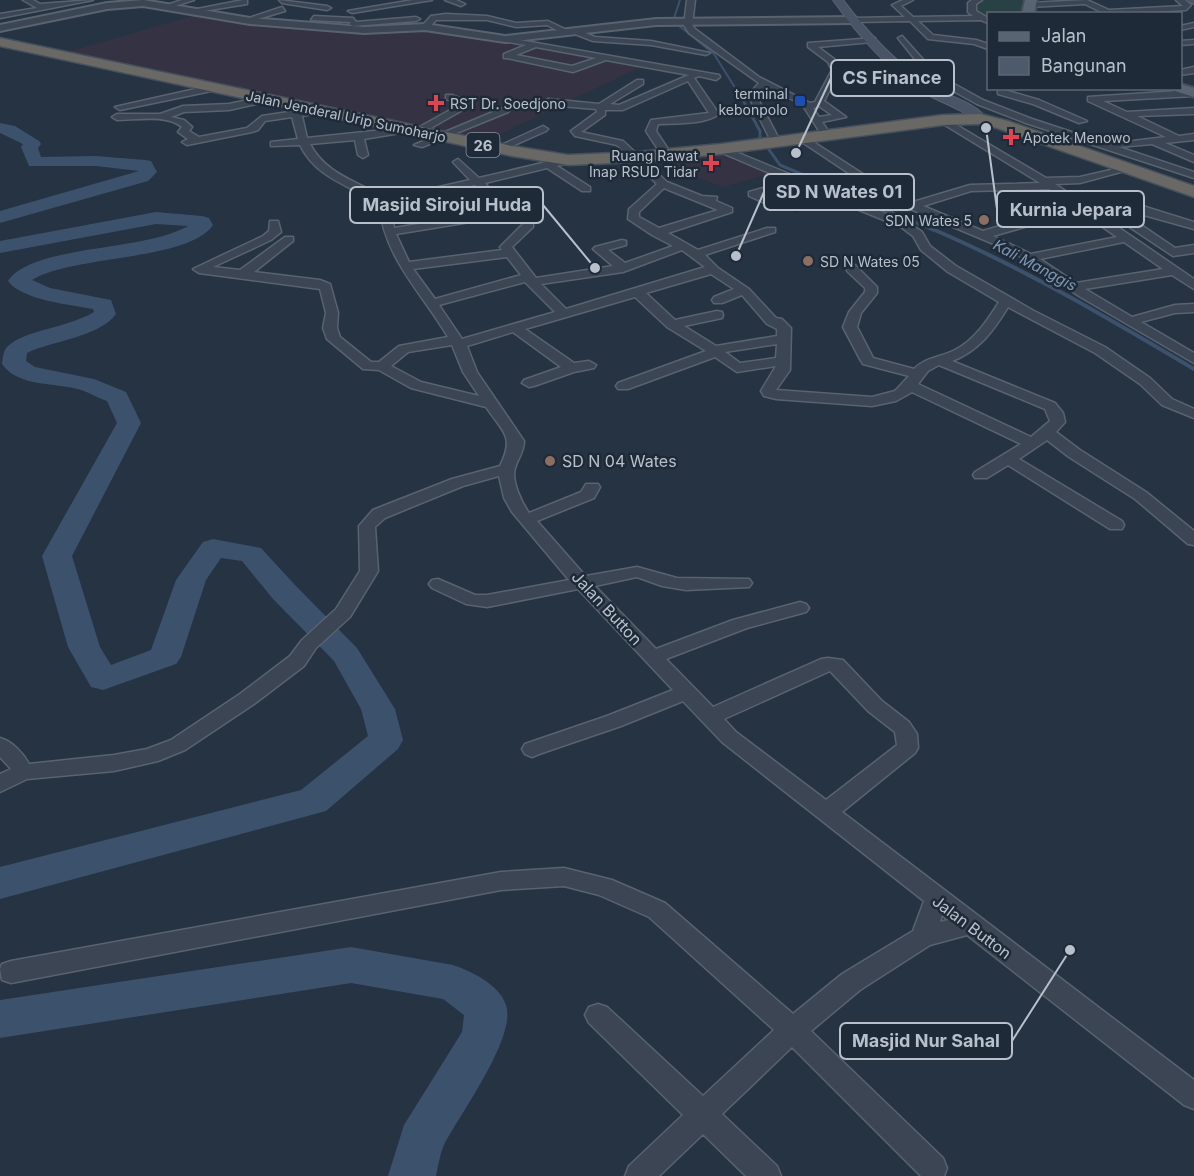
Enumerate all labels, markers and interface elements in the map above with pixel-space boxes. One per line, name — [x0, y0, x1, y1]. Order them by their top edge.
legend — [987, 12, 1182, 90]
text: Jalan — [1041, 25, 1086, 46]
text: Bangunan — [1041, 55, 1127, 76]
callout: CS Finance — [831, 60, 954, 96]
text: CS Finance — [843, 67, 942, 88]
place label: terminal kebonpolo — [718, 85, 788, 118]
street label: Jalan Jenderal Urip Sumoharjo — [244, 86, 448, 146]
marker: RST Dr. Soedjono — [427, 94, 445, 112]
marker: terminal kebonpolo — [793, 94, 807, 108]
place label: RST Dr. Soedjono — [450, 95, 566, 112]
place label: Apotek Menowo — [1023, 129, 1131, 146]
marker: Apotek Menowo — [1004, 130, 1018, 144]
road number: 26 — [466, 133, 500, 157]
place label: Ruang Rawat Inap RSUD Tidar — [589, 147, 698, 180]
marker: Ruang Rawat Inap RSUD Tidar — [702, 154, 720, 172]
callout: SD N Wates 01 — [764, 174, 914, 210]
text: SD N Wates 01 — [776, 181, 902, 202]
callout: Masjid Sirojul Huda — [350, 187, 543, 223]
callout: Kurnia Jepara — [997, 191, 1144, 227]
text: Masjid Sirojul Huda — [363, 194, 531, 215]
text: Kurnia Jepara — [1010, 199, 1132, 220]
place label: SDN Wates 5 — [885, 212, 972, 229]
marker: SDN Wates 5 — [977, 213, 991, 227]
water label: Kali Manggis — [990, 235, 1080, 295]
place label: SD N Wates 05 — [820, 253, 920, 270]
marker: SD N Wates 05 — [801, 254, 815, 268]
place label: SD N 04 Wates — [562, 451, 677, 471]
marker: SD N 04 Wates — [543, 454, 557, 468]
street label: Jalan Button — [568, 567, 646, 649]
street label: Jalan Button — [929, 891, 1015, 963]
callout: Masjid Nur Sahal — [840, 1023, 1012, 1059]
text: Masjid Nur Sahal — [852, 1030, 1000, 1051]

